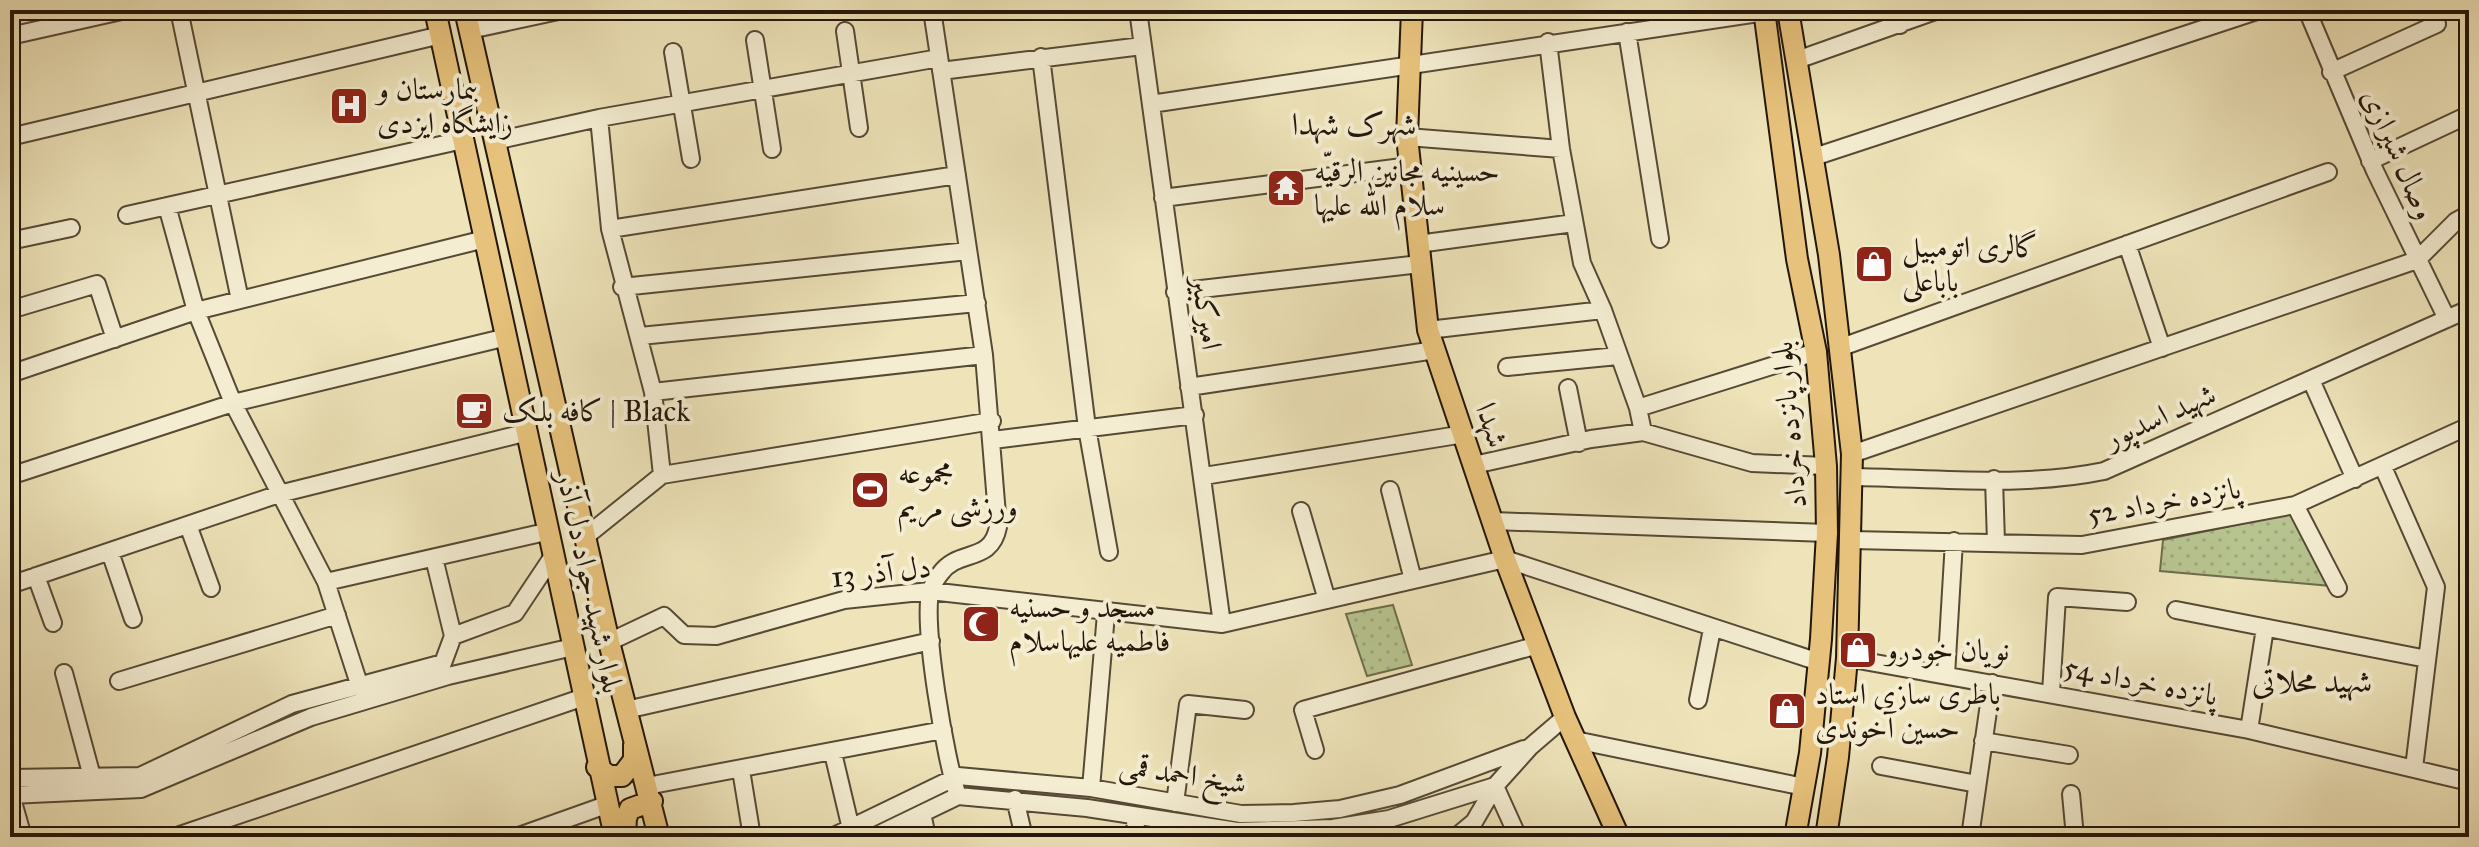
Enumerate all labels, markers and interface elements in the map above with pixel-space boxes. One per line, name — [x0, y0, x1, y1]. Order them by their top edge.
place label: بیمارستان و زایشگاه ایزدی — [374, 71, 513, 141]
street label: وصال شیرازی — [2354, 83, 2444, 225]
hospital icon: بیمارستان و زایشگاه ایزدی — [328, 85, 370, 127]
district label: شهرک شهدا — [1291, 105, 1417, 145]
place label: حسینیه مجانین الرقیّه سلام الله علیها — [1314, 151, 1500, 231]
temple icon: حسینیه مجانین الرقیّه سلام الله علیها — [1265, 167, 1307, 209]
place label: گالری اتومبیل باباعلی — [1902, 229, 2038, 303]
shop icon: گالری اتومبیل باباعلی — [1853, 243, 1895, 285]
street label: امیرکبیر — [1184, 271, 1230, 352]
street label: بلوار پانزده خرداد — [1764, 340, 1817, 510]
street label: شهید اسدپور — [2096, 376, 2222, 460]
cafe icon: کافه بلک | Black — [453, 390, 495, 432]
place label: کافه بلک | Black — [502, 393, 690, 429]
street label: شهدا — [1467, 398, 1516, 452]
place label: مجموعه ورزشی مریم — [898, 455, 1018, 533]
street label: بلوار شهید جواد دل آذر — [547, 465, 631, 697]
sports icon: مجموعه ورزشی مریم — [849, 469, 891, 511]
street label: پانزده خرداد 52 — [2085, 470, 2245, 535]
street label: دل آذر 13 — [829, 549, 933, 595]
place label: مسجد و حسنیه فاطمیه علیهاسلام — [1009, 589, 1170, 667]
mosque icon: مسجد و حسنیه فاطمیه علیهاسلام — [960, 603, 1002, 645]
shop icon: نویان خودرو — [1837, 629, 1879, 671]
place label: نویان خودرو — [1883, 632, 2009, 669]
street label: پانزده خرداد 54 — [2060, 648, 2222, 717]
district label: شهید محلاتی — [2252, 662, 2372, 702]
place label: باطری سازی استاد حسین آخوندی — [1815, 676, 2001, 747]
shop icon: باطری سازی استاد حسین آخوندی — [1766, 690, 1808, 732]
street label: شیخ احمد قمی — [1115, 746, 1249, 811]

